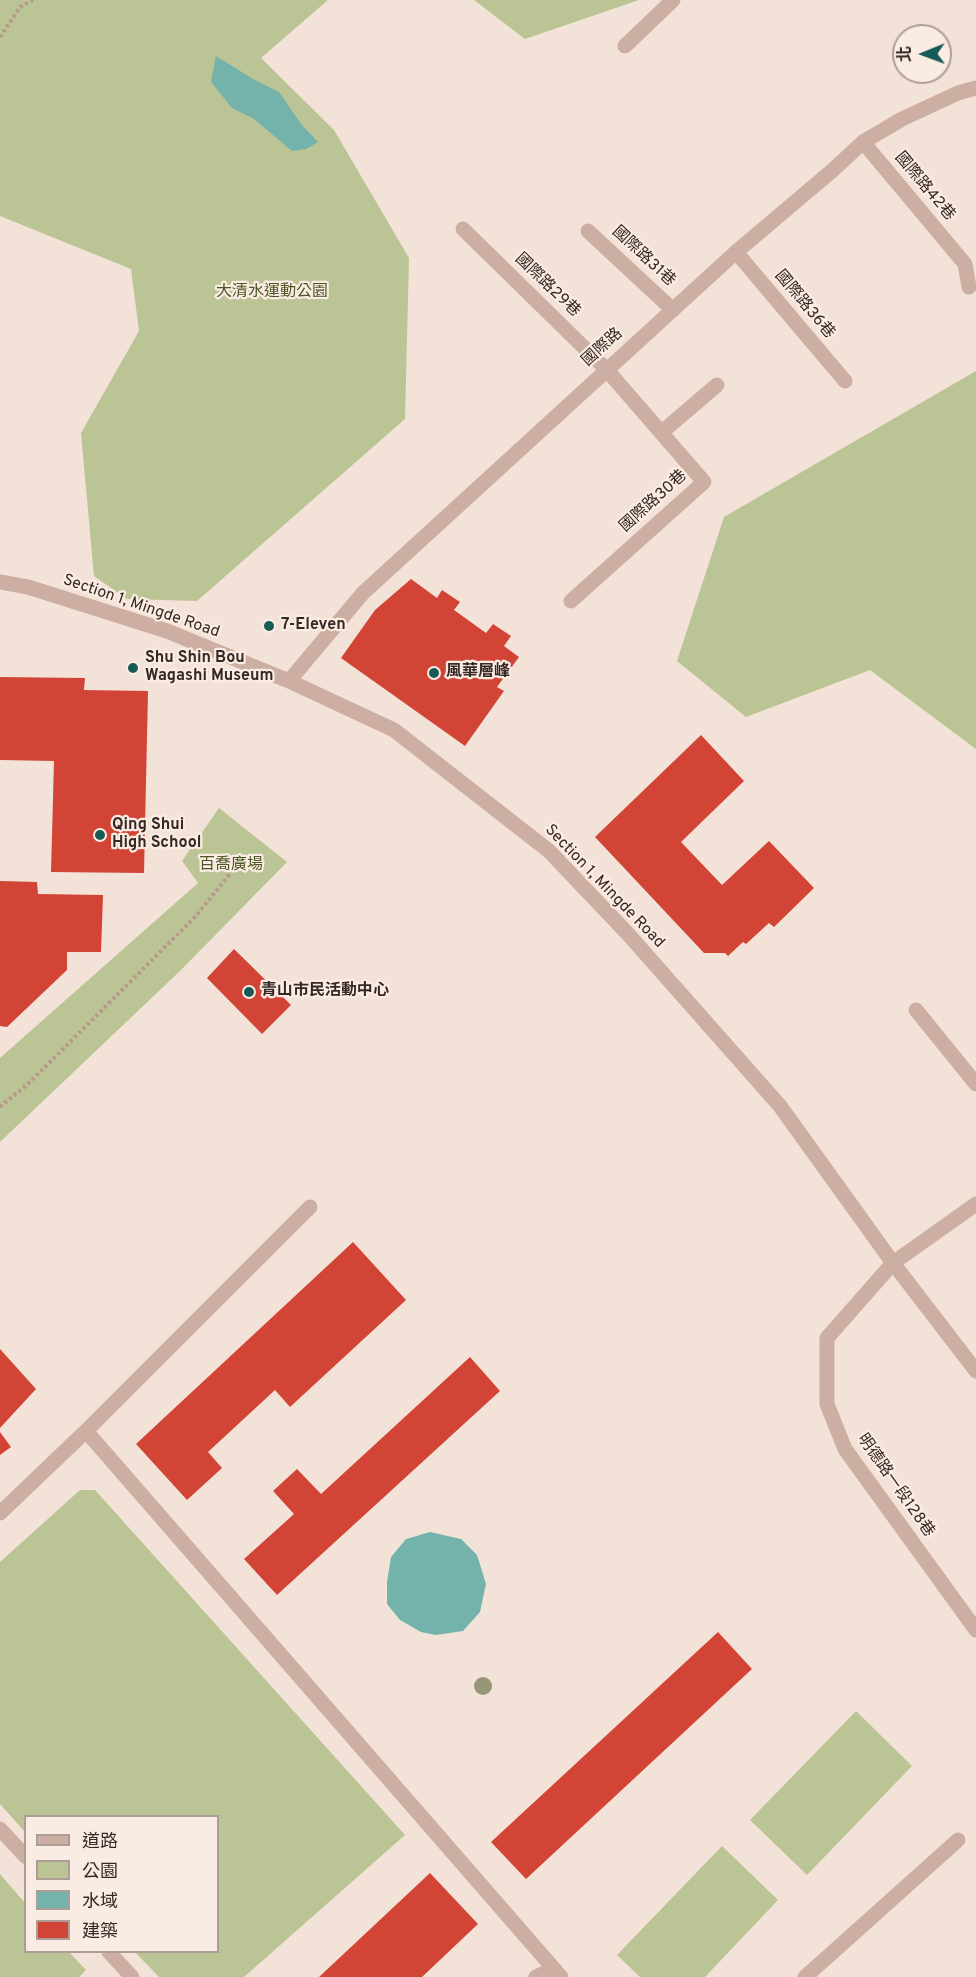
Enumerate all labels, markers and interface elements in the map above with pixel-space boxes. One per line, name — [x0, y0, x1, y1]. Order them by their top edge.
north arrow — [892, 24, 952, 84]
text: 北 — [896, 46, 916, 62]
street label: 國際路42巷 — [890, 149, 958, 225]
street label: 國際路31巷 — [607, 223, 679, 291]
street label: 國際路29巷 — [510, 250, 584, 322]
street label: 國際路36巷 — [770, 267, 838, 343]
park label: 大清水運動公園 — [216, 283, 328, 303]
street label: 國際路 — [579, 325, 627, 371]
street label: 國際路30巷 — [616, 467, 692, 537]
street label: Section 1, Mingde Road — [60, 571, 222, 643]
place label: 7-Eleven — [281, 616, 346, 636]
marker: 7-Eleven — [262, 619, 276, 633]
place label: Shu Shin Bou Wagashi Museum — [145, 649, 273, 687]
marker: Shu Shin Bou Wagashi Museum — [126, 661, 140, 675]
place label: 風華層峰 — [446, 663, 510, 683]
marker: 風華層峰 — [427, 666, 441, 680]
place label: Qing Shui High School — [112, 816, 201, 854]
street label: Section 1, Mingde Road — [540, 821, 668, 953]
marker: Qing Shui High School — [93, 828, 107, 842]
park label: 百喬廣場 — [199, 856, 263, 876]
place label: 青山市民活動中心 — [261, 982, 389, 1002]
marker: 青山市民活動中心 — [242, 985, 256, 999]
street label: 明德路一段128巷 — [852, 1431, 938, 1541]
legend — [24, 1815, 219, 1953]
text: 道路 — [82, 1831, 118, 1854]
text: 公園 — [82, 1861, 118, 1884]
text: 水域 — [82, 1891, 118, 1914]
text: 建築 — [82, 1921, 118, 1944]

